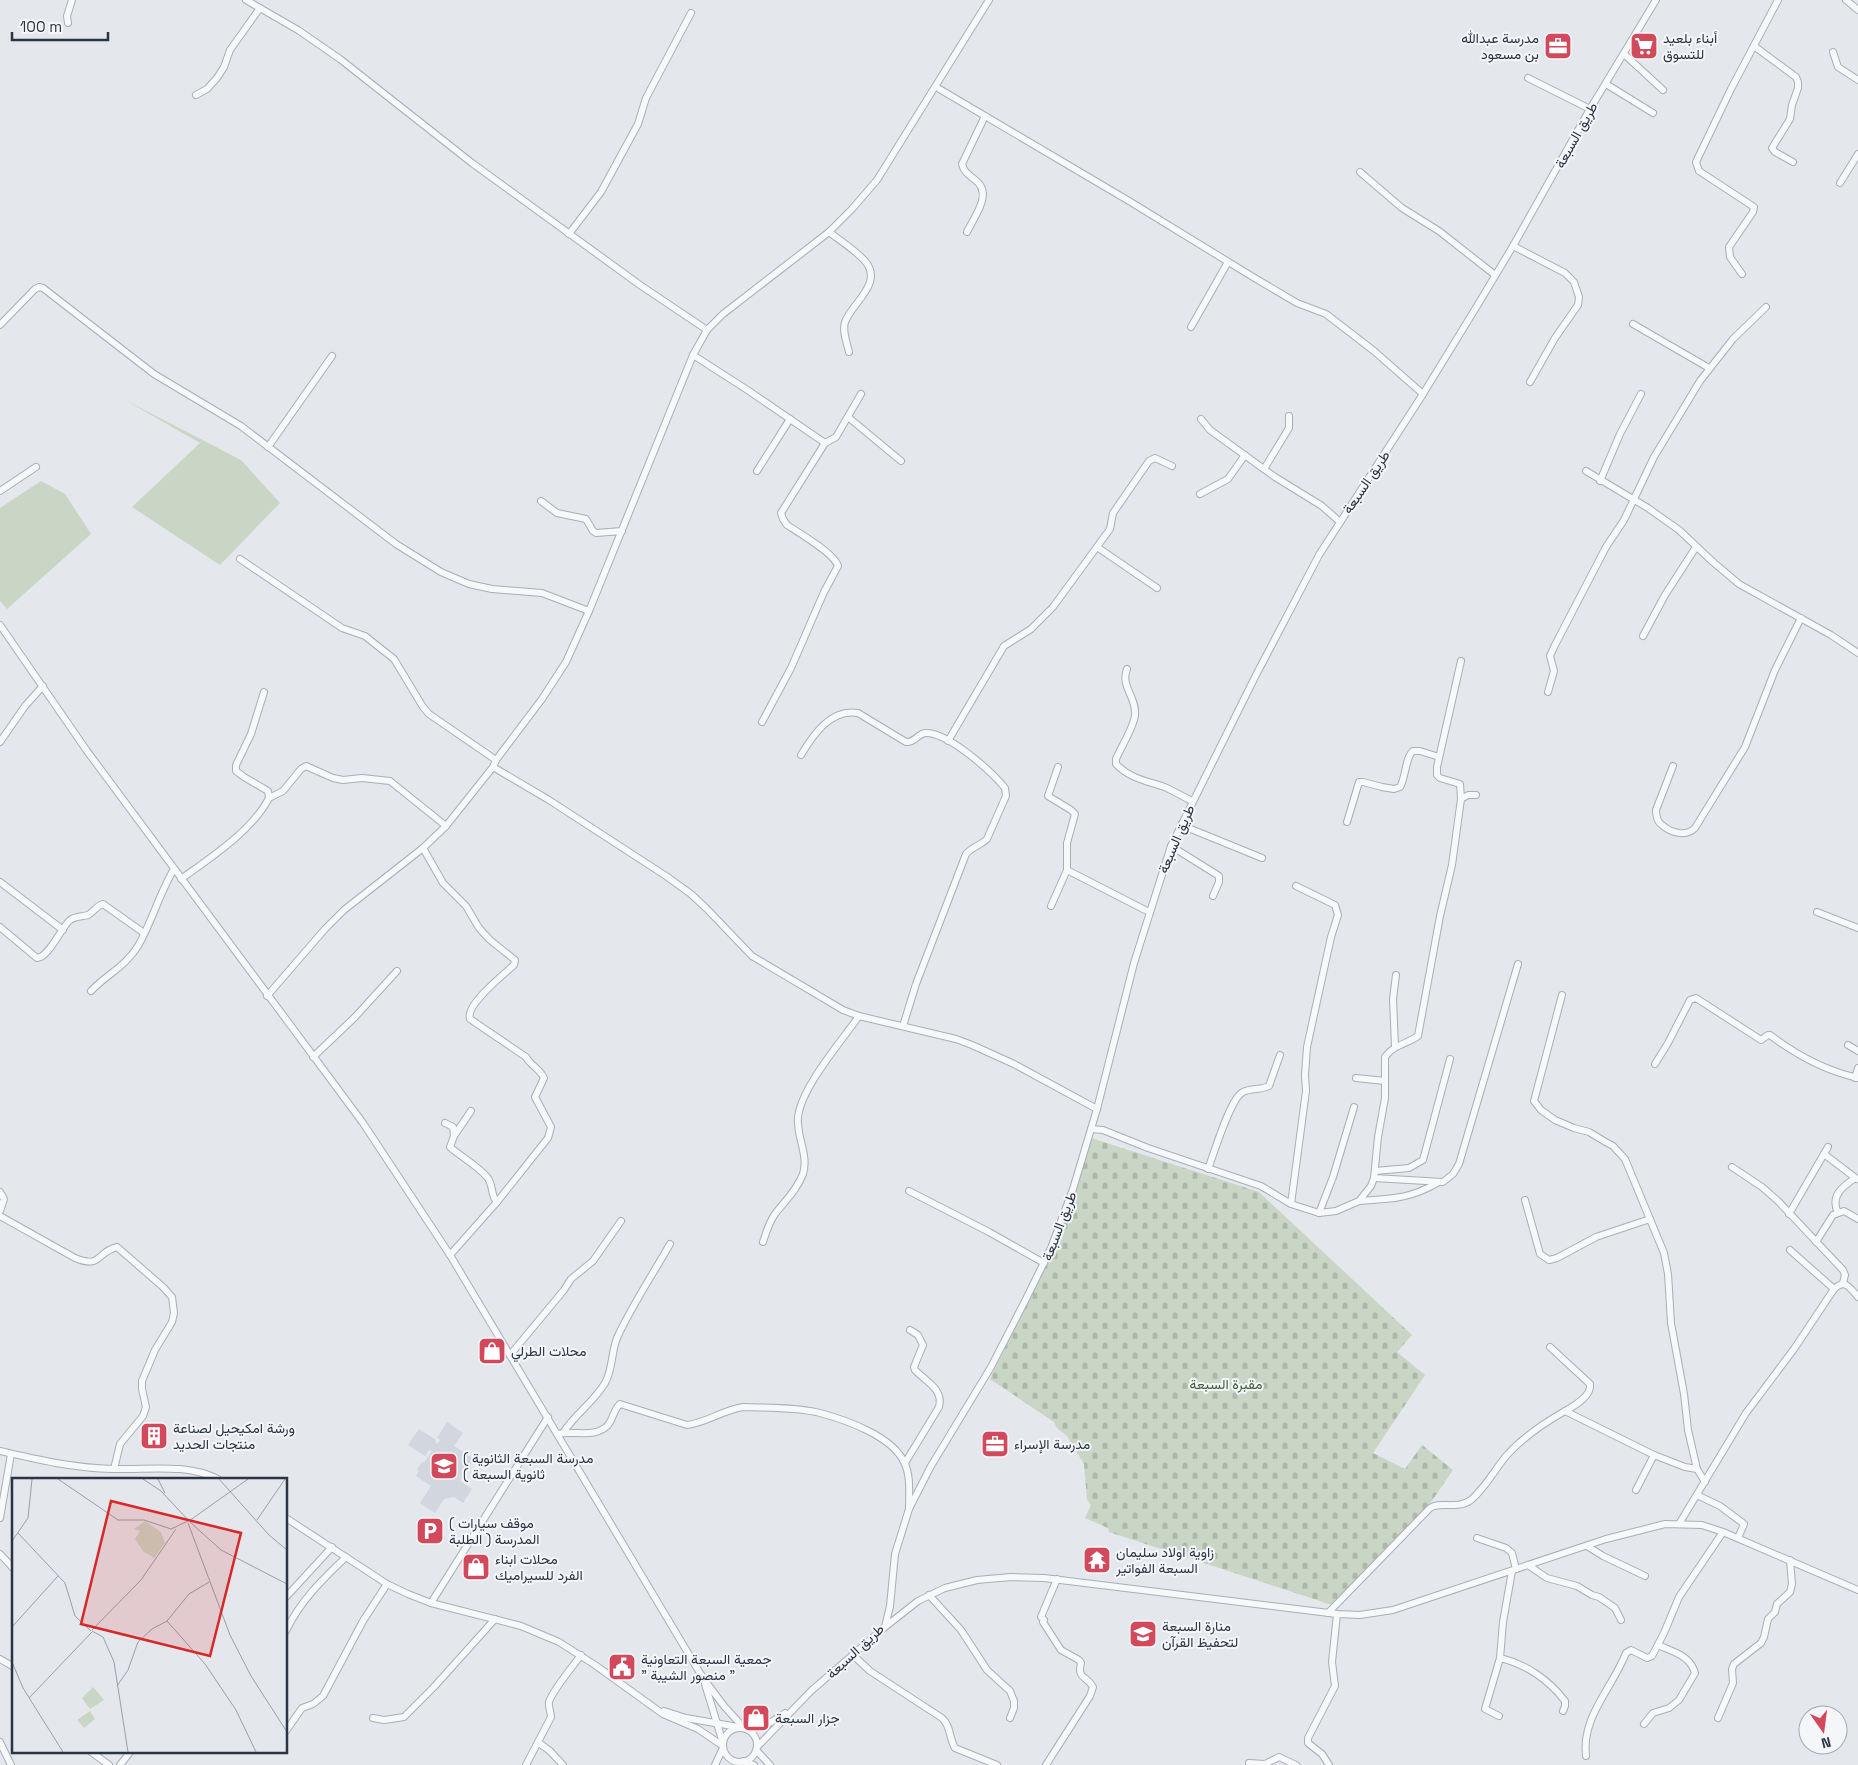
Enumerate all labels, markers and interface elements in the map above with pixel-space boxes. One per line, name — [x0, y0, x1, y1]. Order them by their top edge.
scale bar — [12, 10, 109, 42]
text: 100 m — [20, 17, 62, 36]
place label: مدرسة عبدالله بن مسعود — [1461, 29, 1539, 63]
place label: أبناء بلعيد للتسوق — [1663, 29, 1717, 63]
office icon: مدرسة عبدالله بن مسعود — [1543, 31, 1573, 61]
supermarket icon: أبناء بلعيد للتسوق — [1629, 31, 1659, 61]
street label: طريق السبعة — [1551, 99, 1601, 171]
street label: طريق السبعة — [1338, 447, 1394, 517]
street label: طريق السبعة — [1154, 802, 1198, 876]
street label: طريق السبعة — [1038, 1189, 1080, 1263]
shop icon: محلات الطرلي — [477, 1336, 507, 1366]
place label: محلات الطرلي — [511, 1342, 587, 1363]
park label: مقبرة السبعة — [1190, 1375, 1262, 1393]
place label: ورشة امكيحيل لصناعة منتجات الحديد — [173, 1419, 295, 1453]
building icon: ورشة امكيحيل لصناعة منتجات الحديد — [139, 1421, 169, 1451]
office icon: مدرسة الإسراء — [980, 1429, 1010, 1459]
place label: مدرسة الإسراء — [1014, 1435, 1090, 1454]
place label: ( مدرسة السبعة الثانوية ( ثانوية السبعة — [463, 1449, 593, 1483]
school or university icon: ( مدرسة السبعة الثانوية ( ثانوية السبعة — [429, 1451, 459, 1481]
inset map — [12, 1478, 288, 1752]
place label: ( موقف سيارات المدرسة ( الطلبة — [449, 1514, 540, 1548]
parking icon: ( موقف سيارات المدرسة ( الطلبة — [415, 1516, 445, 1546]
place label: زاوية اولاد سليمان السبعة الفواتير — [1115, 1543, 1214, 1577]
temple icon: زاوية اولاد سليمان السبعة الفواتير — [1082, 1545, 1112, 1575]
place label: محلات ابناء الفرد للسيراميك — [495, 1550, 583, 1584]
shop icon: محلات ابناء الفرد للسيراميك — [461, 1552, 491, 1582]
place label: منارة السبعة لتحفيظ القرآن — [1162, 1617, 1238, 1651]
school or university icon: منارة السبعة لتحفيظ القرآن — [1128, 1619, 1158, 1649]
street label: طريق السبعة — [822, 1620, 888, 1682]
place label: جمعية السبعة التعاونية " منصور الشيبة " — [641, 1650, 772, 1684]
public building icon: جمعية السبعة التعاونية " منصور الشيبة " — [607, 1652, 637, 1682]
shop icon: جزار السبعة — [741, 1703, 771, 1733]
north arrow — [1798, 1705, 1848, 1755]
place label: جزار السبعة — [775, 1709, 840, 1727]
text: N — [1819, 1733, 1833, 1752]

